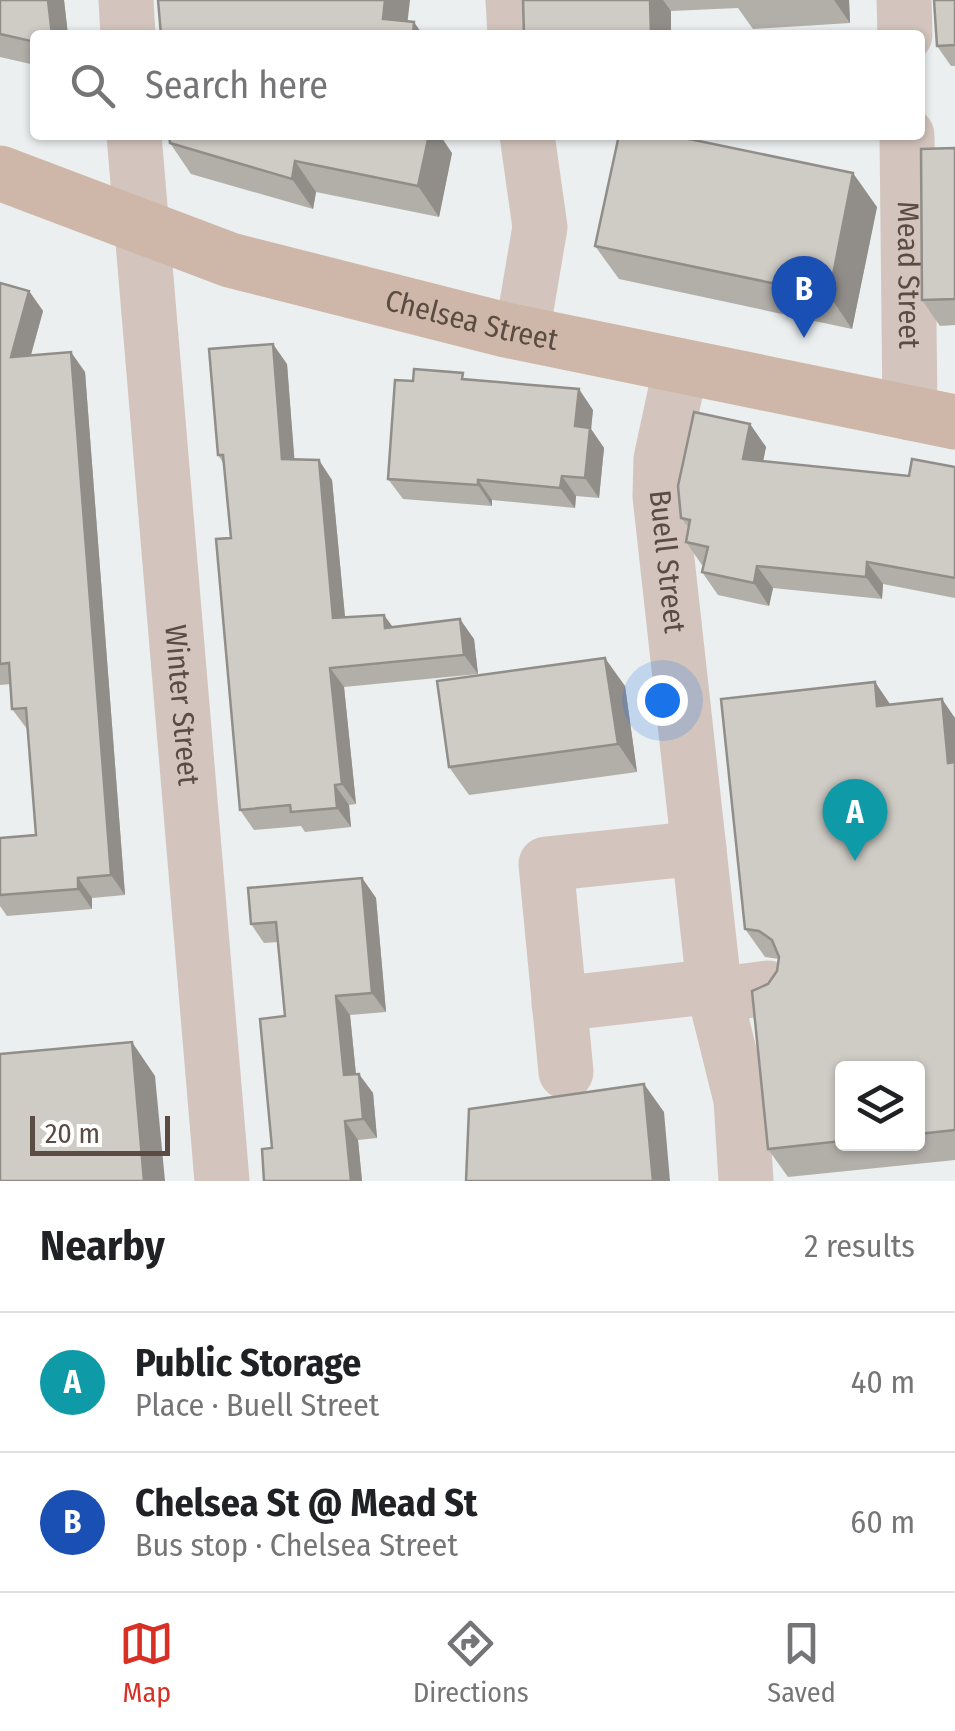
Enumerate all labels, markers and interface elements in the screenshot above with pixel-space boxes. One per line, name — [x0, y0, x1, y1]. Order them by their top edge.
search box — [30, 30, 925, 140]
icon: search — [65, 58, 120, 113]
text: Search here — [145, 62, 328, 108]
street label: Mead Street — [890, 201, 927, 349]
pin: B — [772, 255, 836, 338]
street label: Chelsea Street — [381, 282, 561, 358]
street label: Buell Street — [641, 488, 693, 635]
street label: Winter Street — [157, 623, 207, 787]
your location — [637, 675, 688, 726]
pin: A — [822, 778, 888, 861]
map controls — [835, 1061, 925, 1151]
button: layers — [835, 1061, 925, 1151]
scale bar — [30, 1111, 170, 1156]
text: 20 m — [45, 1117, 100, 1150]
text: Nearby — [40, 1221, 165, 1271]
text: 2 results — [804, 1227, 915, 1265]
text: Public Storage — [135, 1340, 361, 1386]
text: A — [64, 1363, 81, 1401]
text: 40 m — [851, 1363, 915, 1401]
text: Place · Buell Street — [135, 1386, 379, 1424]
text: Chelsea St @ Mead St — [135, 1480, 477, 1526]
text: B — [64, 1503, 81, 1541]
text: 60 m — [850, 1503, 915, 1541]
text: Bus stop · Chelsea Street — [135, 1526, 458, 1564]
tab: Map — [119, 1616, 174, 1709]
tab: Directions — [413, 1616, 529, 1709]
tab: Saved — [767, 1616, 836, 1709]

